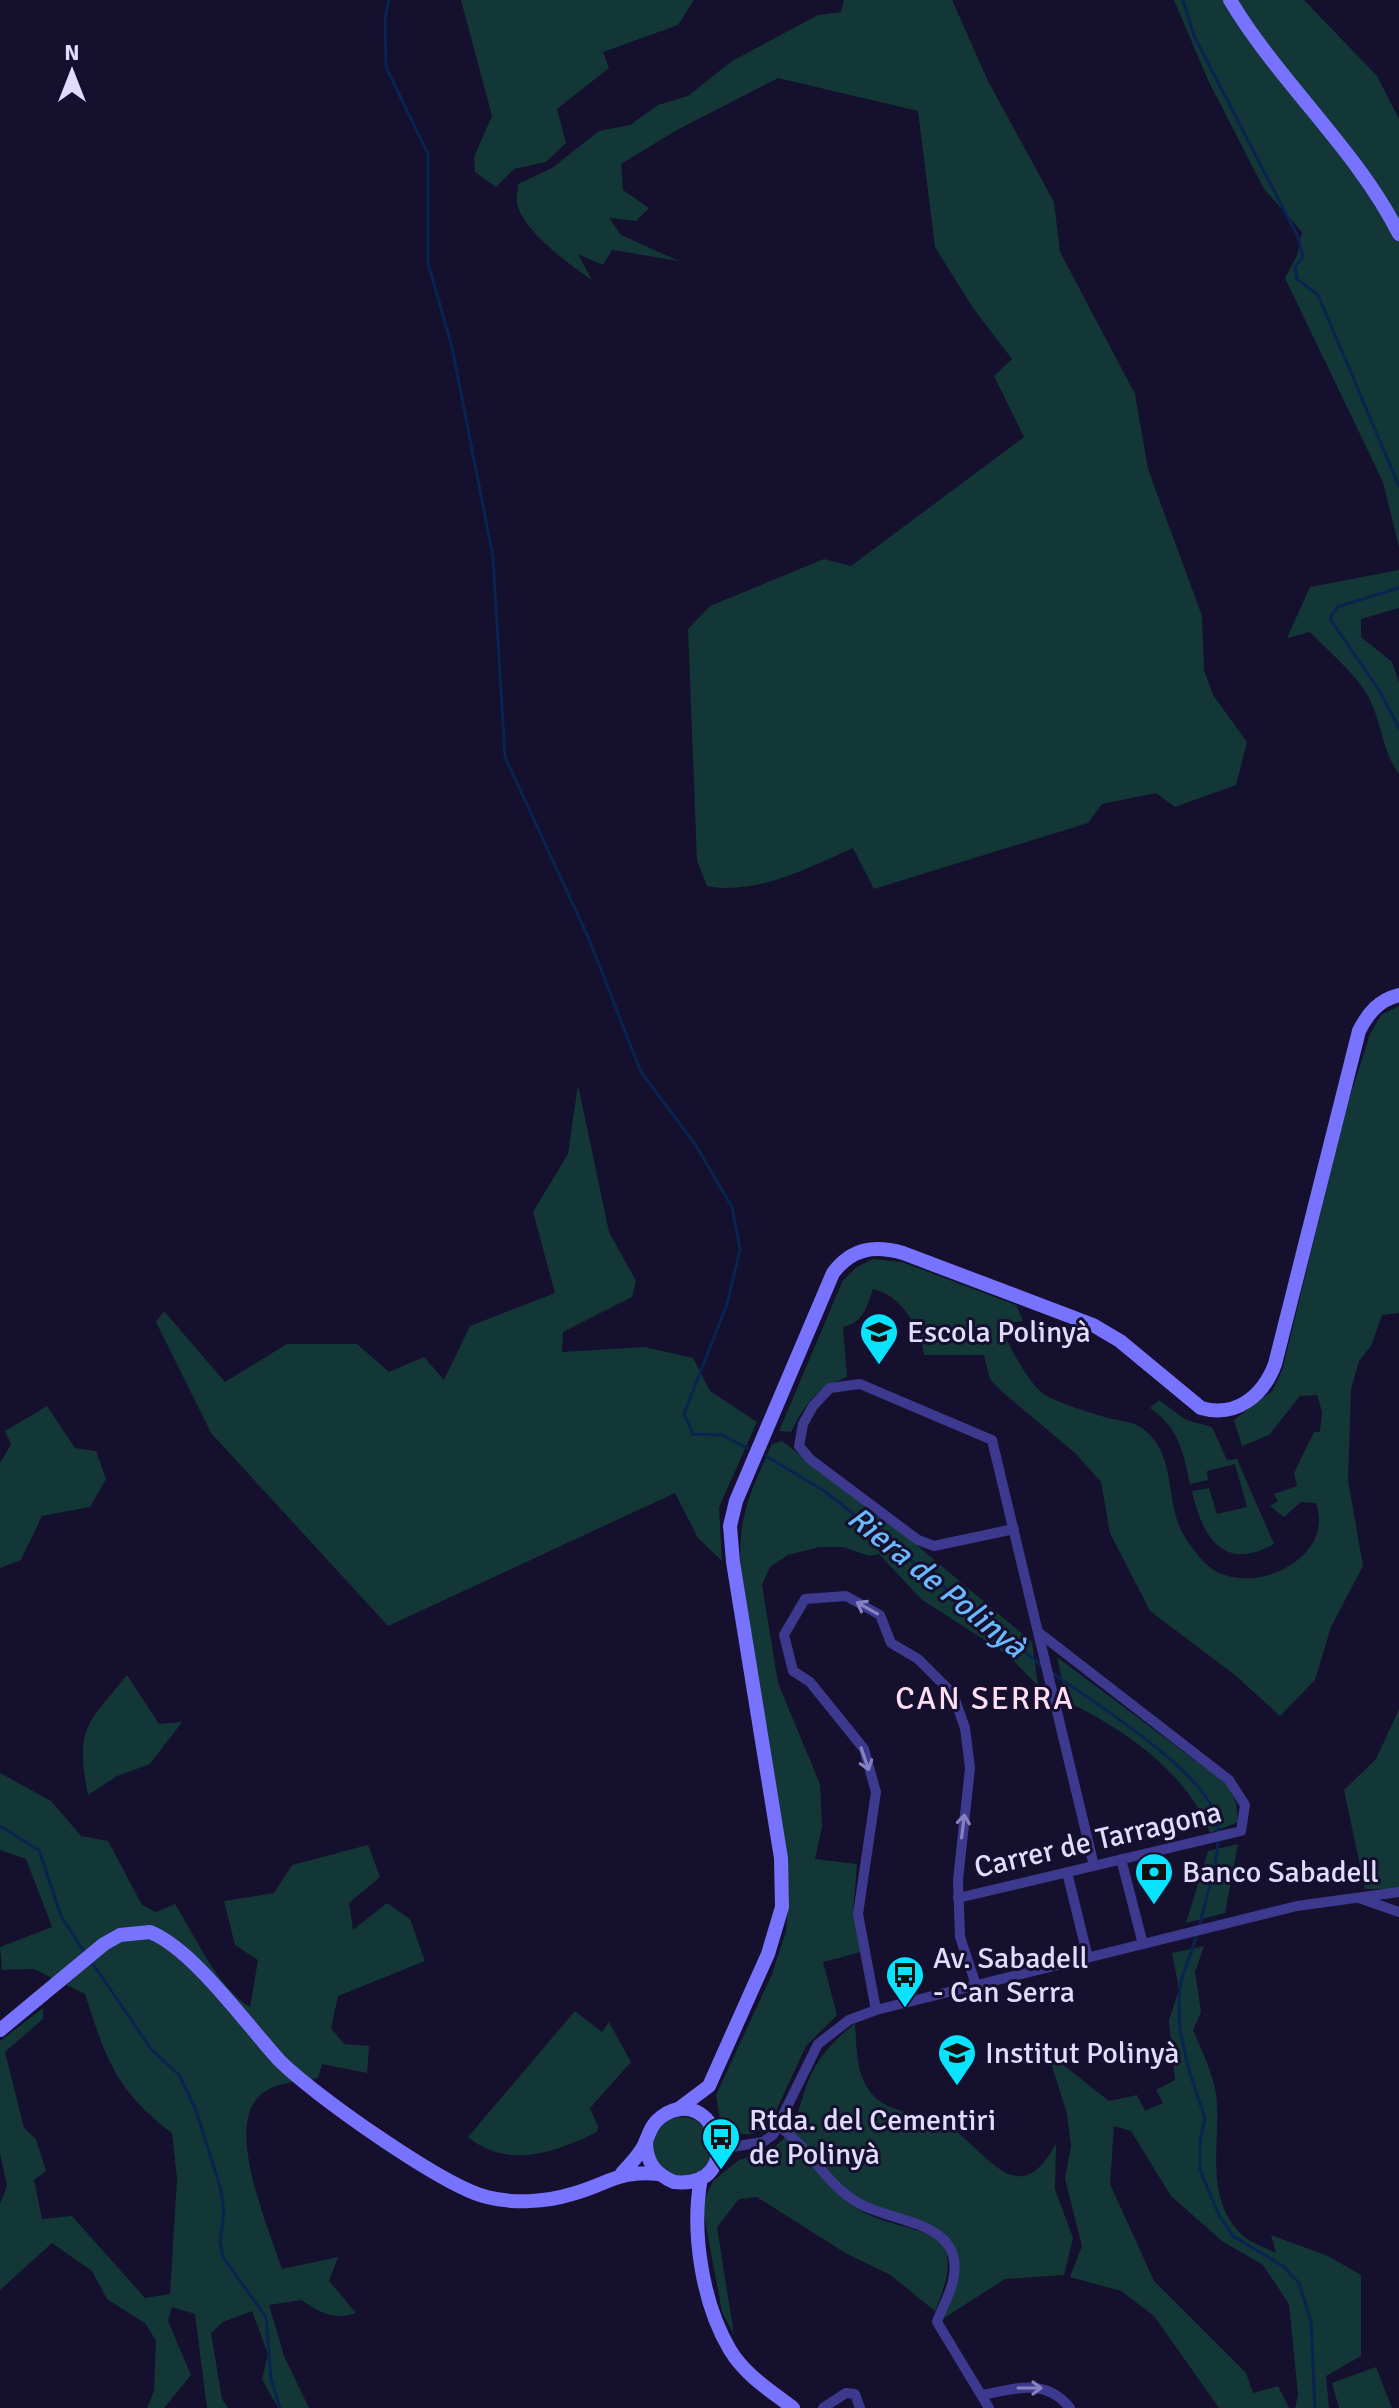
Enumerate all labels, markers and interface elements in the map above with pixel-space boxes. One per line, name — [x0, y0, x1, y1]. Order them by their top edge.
north arrow — [32, 32, 112, 112]
text: N — [64, 39, 80, 66]
school or university icon: Escola Polinyà — [858, 1311, 900, 1366]
place label: Escola Polinyà — [907, 1314, 1091, 1351]
water label: Riera de Polinyà — [840, 1498, 1035, 1666]
one-way arrow — [856, 1600, 880, 1615]
district label: CAN SERRA — [895, 1679, 1075, 1718]
one-way arrow — [859, 1746, 874, 1771]
street label: Carrer de Tarragona — [971, 1794, 1225, 1886]
one-way arrow — [956, 1814, 971, 1839]
bank icon: Banco Sabadell — [1133, 1851, 1175, 1906]
place label: Banco Sabadell — [1182, 1854, 1379, 1891]
place label: Av. Sabadell - Can Serra — [933, 1940, 1088, 2011]
bus stop icon: Av. Sabadell - Can Serra — [884, 1954, 926, 2009]
school or university icon: Institut Polinyà — [936, 2032, 978, 2087]
place label: Institut Polinyà — [985, 2035, 1179, 2072]
place label: Rtda. del Cementiri de Polinyà — [749, 2102, 996, 2173]
bus stop icon: Rtda. del Cementiri de Polinyà — [700, 2116, 742, 2171]
one-way arrow — [1016, 2380, 1043, 2396]

